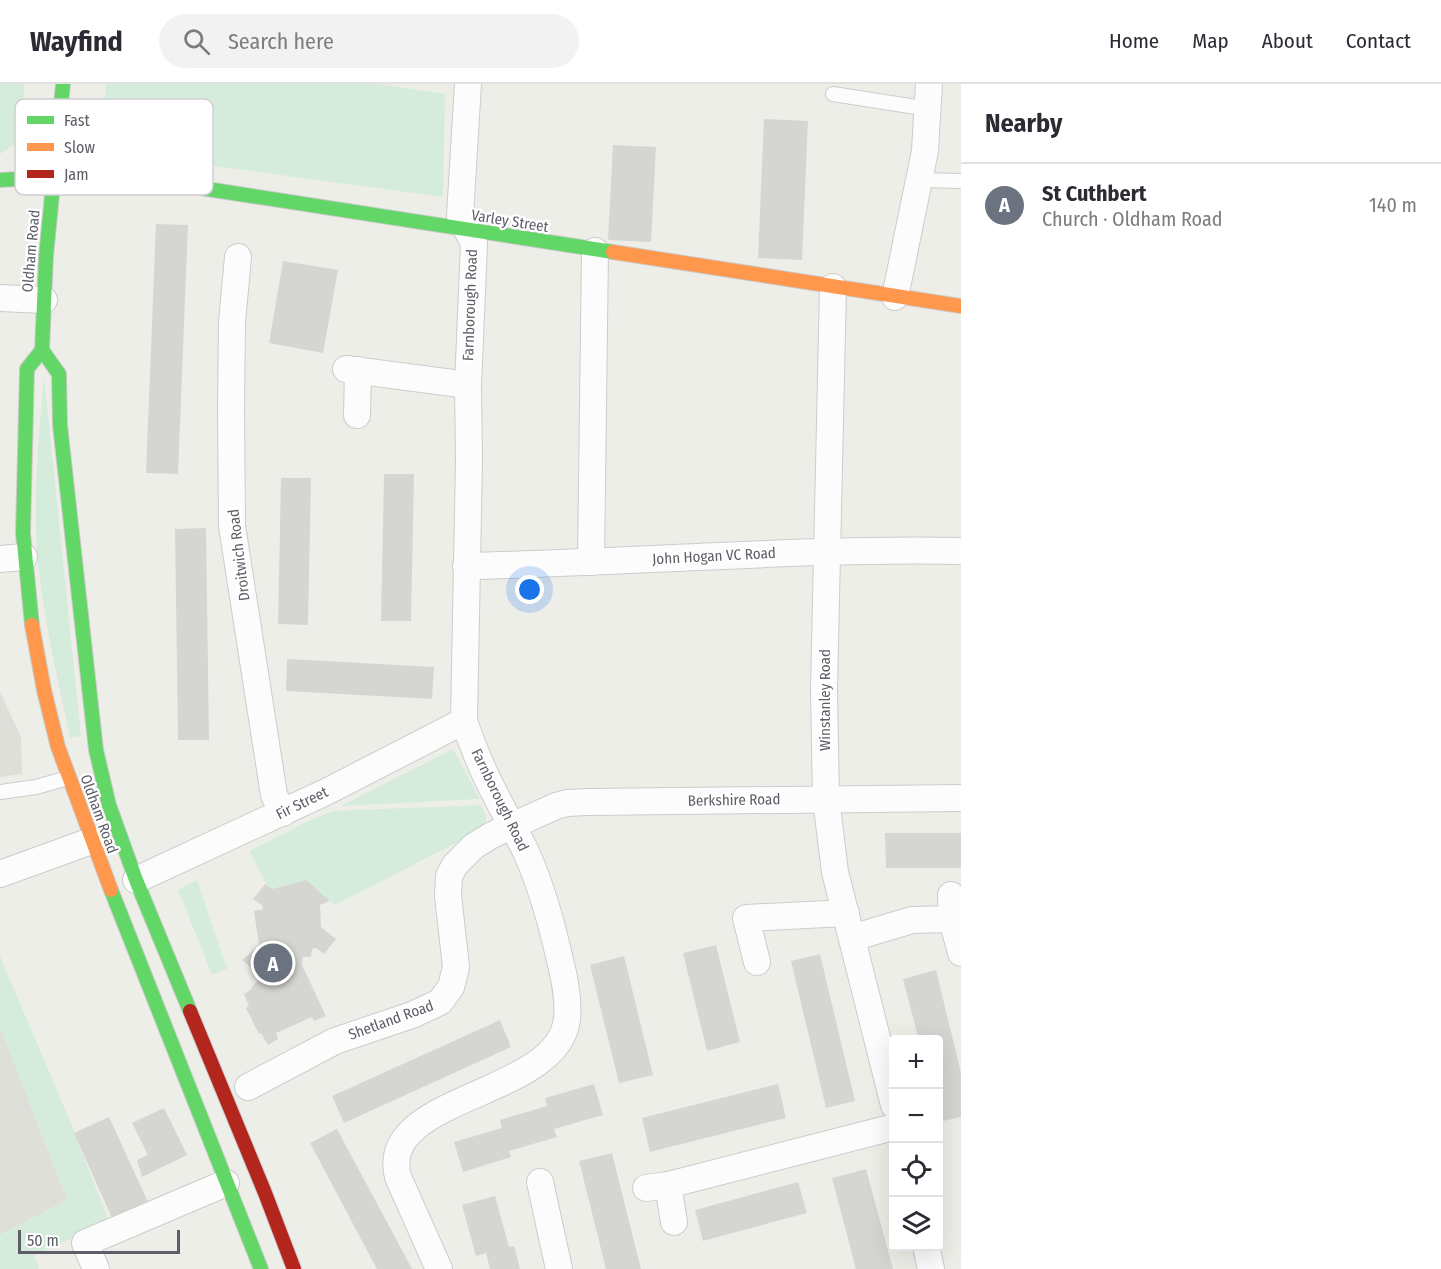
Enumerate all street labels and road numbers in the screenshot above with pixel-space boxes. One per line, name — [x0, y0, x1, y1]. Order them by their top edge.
street label: Varley Street — [470, 206, 550, 236]
street label: Oldham Road — [18, 209, 44, 293]
street label: Farnborough Road — [459, 249, 481, 361]
street label: Droitwich Road — [224, 508, 254, 602]
street label: John Hogan VC Road — [652, 544, 776, 568]
street label: Winstanley Road — [816, 649, 834, 751]
street label: Farnborough Road — [467, 746, 533, 854]
street label: Oldham Road — [76, 772, 122, 856]
street label: Fir Street — [273, 783, 331, 823]
street label: Berkshire Road — [687, 790, 781, 810]
street label: Shetland Road — [346, 996, 436, 1044]

